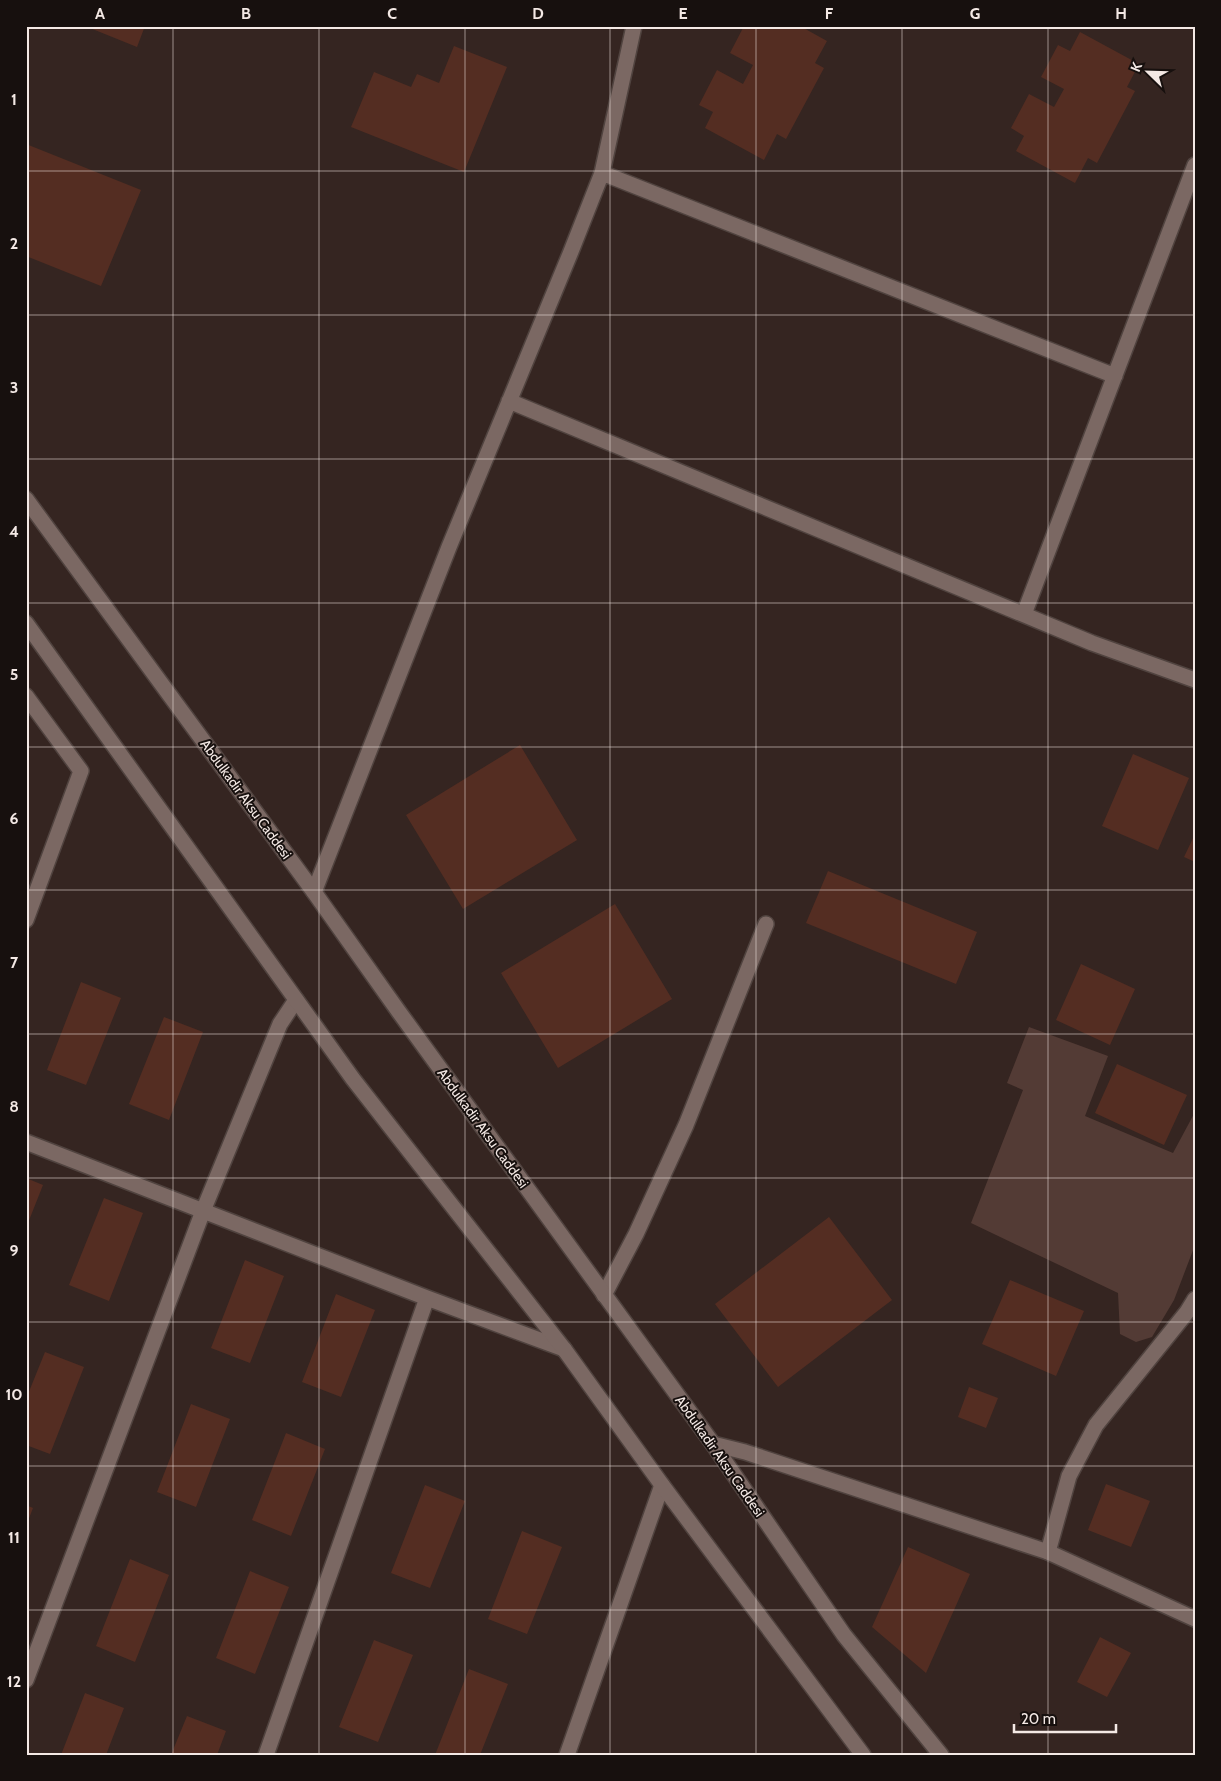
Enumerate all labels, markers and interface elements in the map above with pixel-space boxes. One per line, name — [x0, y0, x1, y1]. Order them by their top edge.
text: A — [95, 4, 105, 23]
text: B — [241, 4, 251, 23]
text: C — [387, 4, 397, 23]
text: D — [532, 4, 544, 23]
text: E — [678, 4, 688, 23]
text: F — [825, 4, 834, 23]
text: G — [970, 4, 980, 23]
text: H — [1115, 4, 1127, 23]
north arrow — [1124, 48, 1174, 98]
text: K — [1126, 59, 1146, 74]
text: 1 — [11, 90, 17, 109]
text: 2 — [10, 234, 18, 253]
text: 3 — [10, 378, 18, 397]
text: 4 — [9, 522, 19, 541]
text: 5 — [10, 665, 18, 684]
street label: Abdulkadir Aksu Caddesi — [196, 735, 296, 863]
text: 6 — [10, 809, 19, 828]
text: 7 — [10, 953, 19, 972]
street label: Abdulkadir Aksu Caddesi — [433, 1064, 533, 1192]
text: 8 — [9, 1097, 19, 1116]
text: 9 — [10, 1241, 19, 1260]
text: 10 — [5, 1385, 23, 1404]
street label: Abdulkadir Aksu Caddesi — [671, 1392, 769, 1520]
text: 11 — [8, 1528, 20, 1547]
text: 12 — [7, 1672, 21, 1691]
scale bar — [1014, 1701, 1116, 1733]
text: 20 m — [1021, 1710, 1056, 1728]

